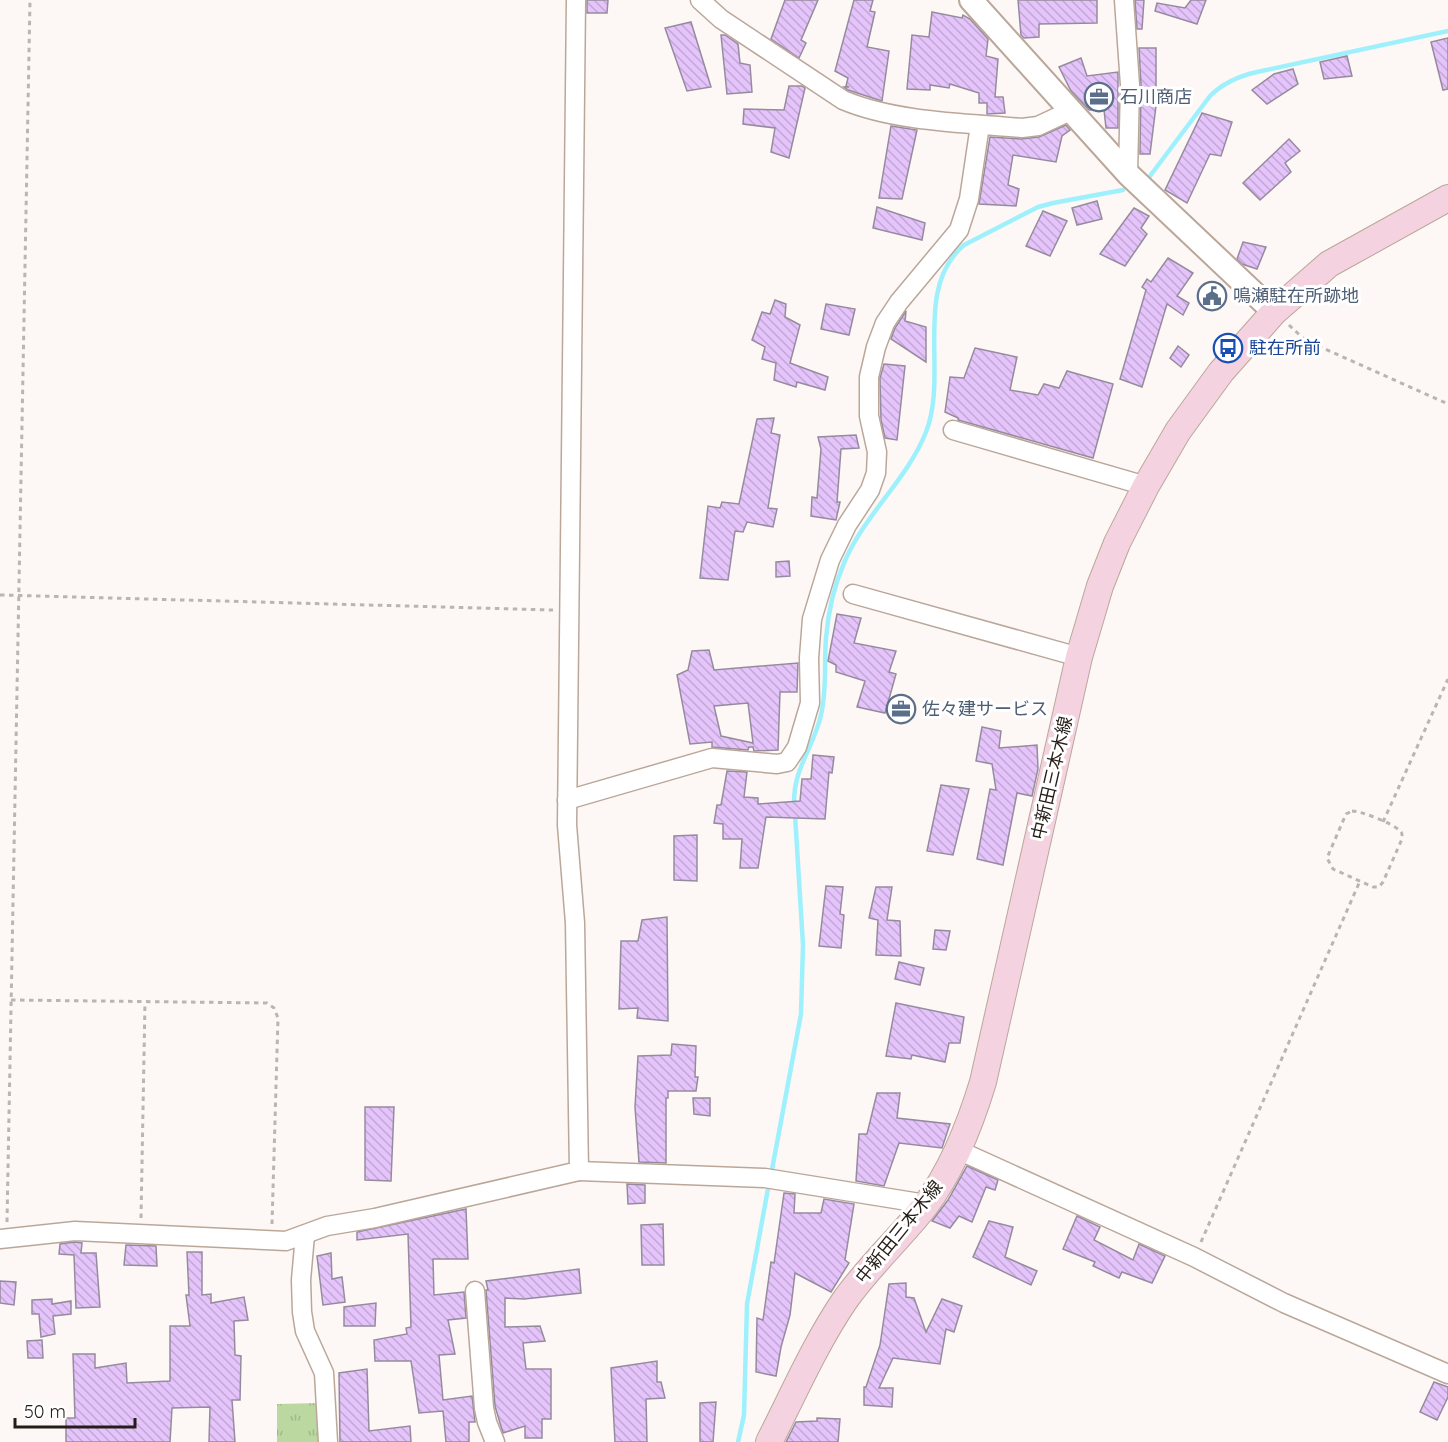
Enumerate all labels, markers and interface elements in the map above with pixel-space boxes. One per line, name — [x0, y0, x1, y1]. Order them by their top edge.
office icon: 石川商店 — [1083, 81, 1115, 113]
place label: 石川商店 — [1120, 85, 1192, 108]
public building icon: 鳴瀬駐在所跡地 — [1196, 280, 1228, 312]
place label: 鳴瀬駐在所跡地 — [1233, 284, 1359, 307]
bus stop icon: 駐在所前 — [1212, 332, 1244, 364]
place label: 駐在所前 — [1249, 336, 1321, 359]
office icon: 佐々建サービス — [885, 693, 917, 725]
place label: 佐々建サービス — [922, 697, 1048, 720]
street label: 中新田三本木線 — [1026, 714, 1077, 842]
street label: 中新田三本木線 — [850, 1175, 947, 1288]
scale bar — [15, 1391, 135, 1429]
text: 50 m — [24, 1400, 66, 1423]

